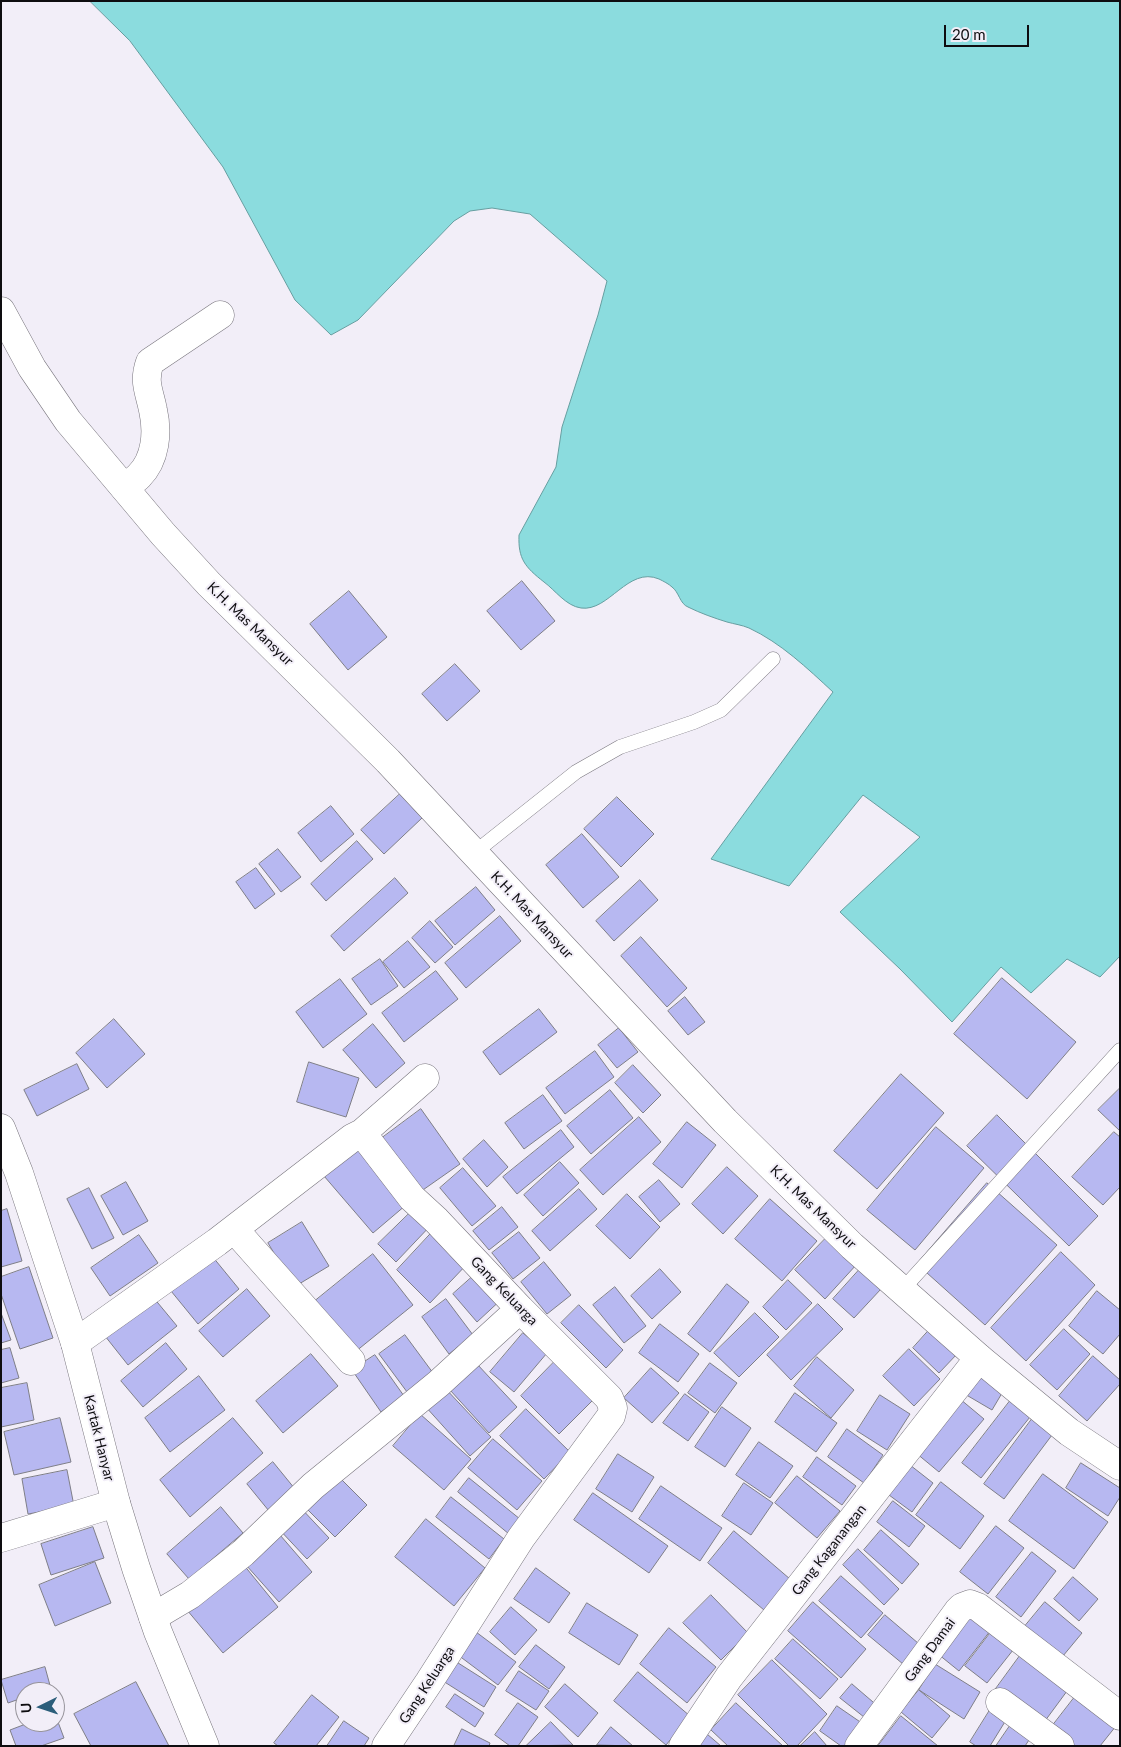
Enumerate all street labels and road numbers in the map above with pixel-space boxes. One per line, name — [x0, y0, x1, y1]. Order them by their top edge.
street label: K.H. Mas Mansyur — [203, 579, 297, 669]
street label: K.H. Mas Mansyur — [487, 868, 577, 962]
street label: K.H. Mas Mansyur — [766, 1162, 860, 1252]
street label: Gang Keluarga — [467, 1253, 541, 1329]
street label: Kartak Hanyar — [80, 1393, 118, 1483]
street label: Gang Kaganangan — [788, 1501, 870, 1599]
street label: Gang Damai — [901, 1615, 959, 1685]
street label: Gang Keluarga — [396, 1643, 458, 1727]

